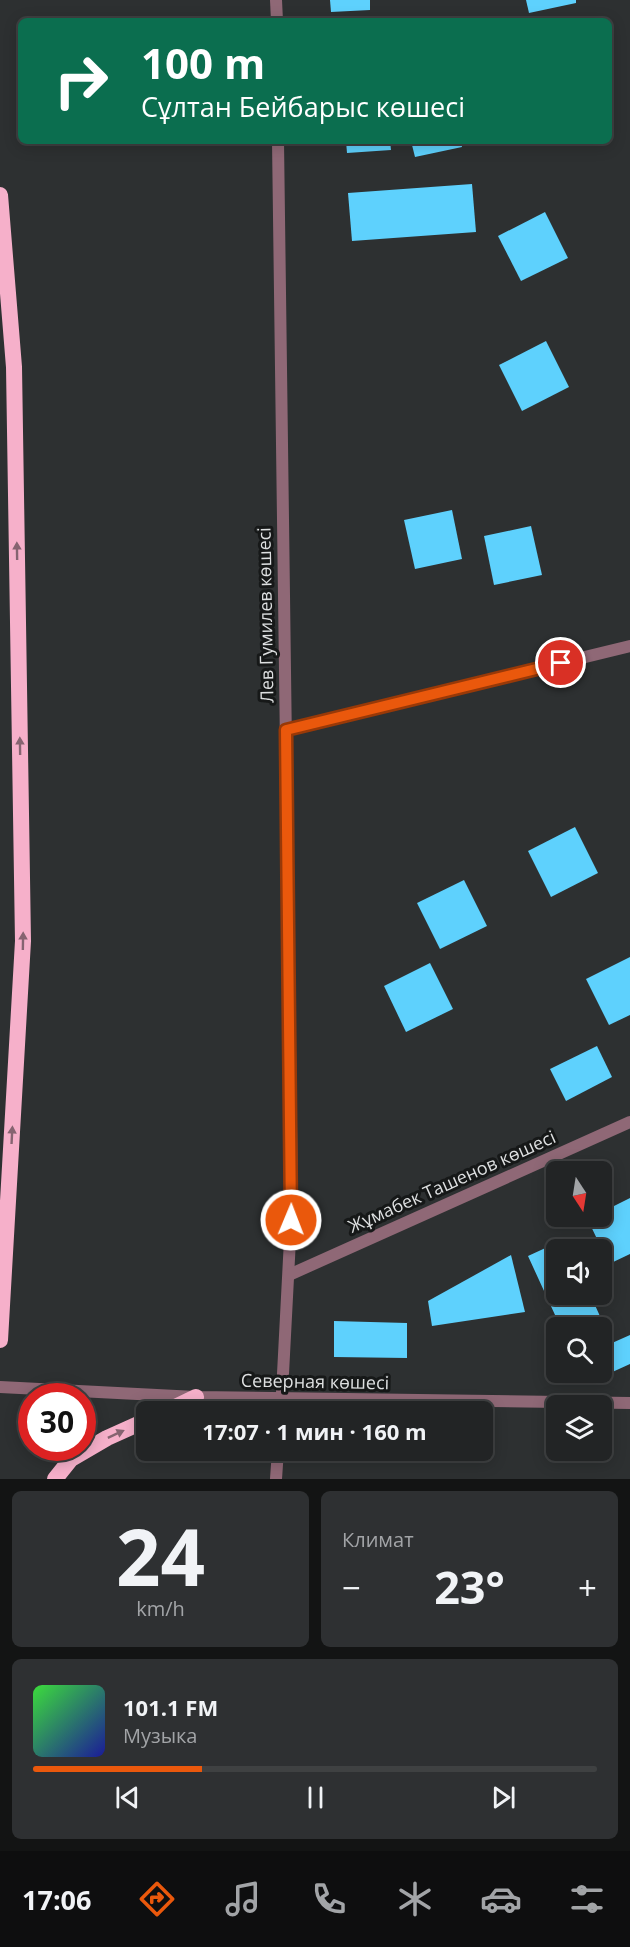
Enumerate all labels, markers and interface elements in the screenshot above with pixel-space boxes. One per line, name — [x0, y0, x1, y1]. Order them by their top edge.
text: 100 m — [141, 34, 265, 91]
icon: right — [42, 42, 120, 120]
text: Сұлтан Бейбарыс көшесі — [141, 88, 465, 125]
street label: Лев Гумилев көшесі — [251, 527, 279, 703]
one-way arrow — [12, 541, 21, 560]
pin — [535, 637, 586, 688]
icon: arrive — [544, 646, 577, 679]
one-way arrow — [15, 736, 25, 755]
one-way arrow — [18, 931, 27, 950]
street label: Жұмабек Ташенов көшесі — [344, 1124, 559, 1238]
one-way arrow — [7, 1126, 16, 1145]
north arrow — [546, 1161, 612, 1227]
map controls — [546, 1161, 612, 1461]
position arrow — [259, 1188, 323, 1252]
button: sound — [546, 1239, 612, 1305]
button: search — [546, 1317, 612, 1383]
street label: Северная көшесі — [241, 1368, 389, 1394]
speed limit sign: 30 — [18, 1383, 96, 1461]
button: layers — [546, 1395, 612, 1461]
text: 17:07 · 1 мин · 160 m — [202, 1416, 427, 1446]
one-way arrow — [107, 1430, 124, 1439]
text: 24 — [116, 1503, 205, 1609]
text: Климат — [342, 1526, 414, 1553]
text: 23° — [434, 1556, 505, 1617]
text: − — [342, 1565, 361, 1610]
text: + — [578, 1565, 597, 1610]
text: km/h — [136, 1595, 185, 1622]
text: 101.1 FM — [123, 1692, 218, 1722]
text: Музыка — [123, 1722, 197, 1749]
icon: previous — [111, 1781, 144, 1814]
icon: pause — [299, 1781, 332, 1814]
icon: next — [487, 1781, 520, 1814]
icon: directions — [136, 1878, 178, 1920]
icon: music — [222, 1878, 264, 1920]
icon: phone — [308, 1878, 350, 1920]
icon: climate — [394, 1878, 436, 1920]
icon: car — [480, 1878, 522, 1920]
icon: filters — [566, 1878, 608, 1920]
text: 17:06 — [22, 1881, 91, 1918]

